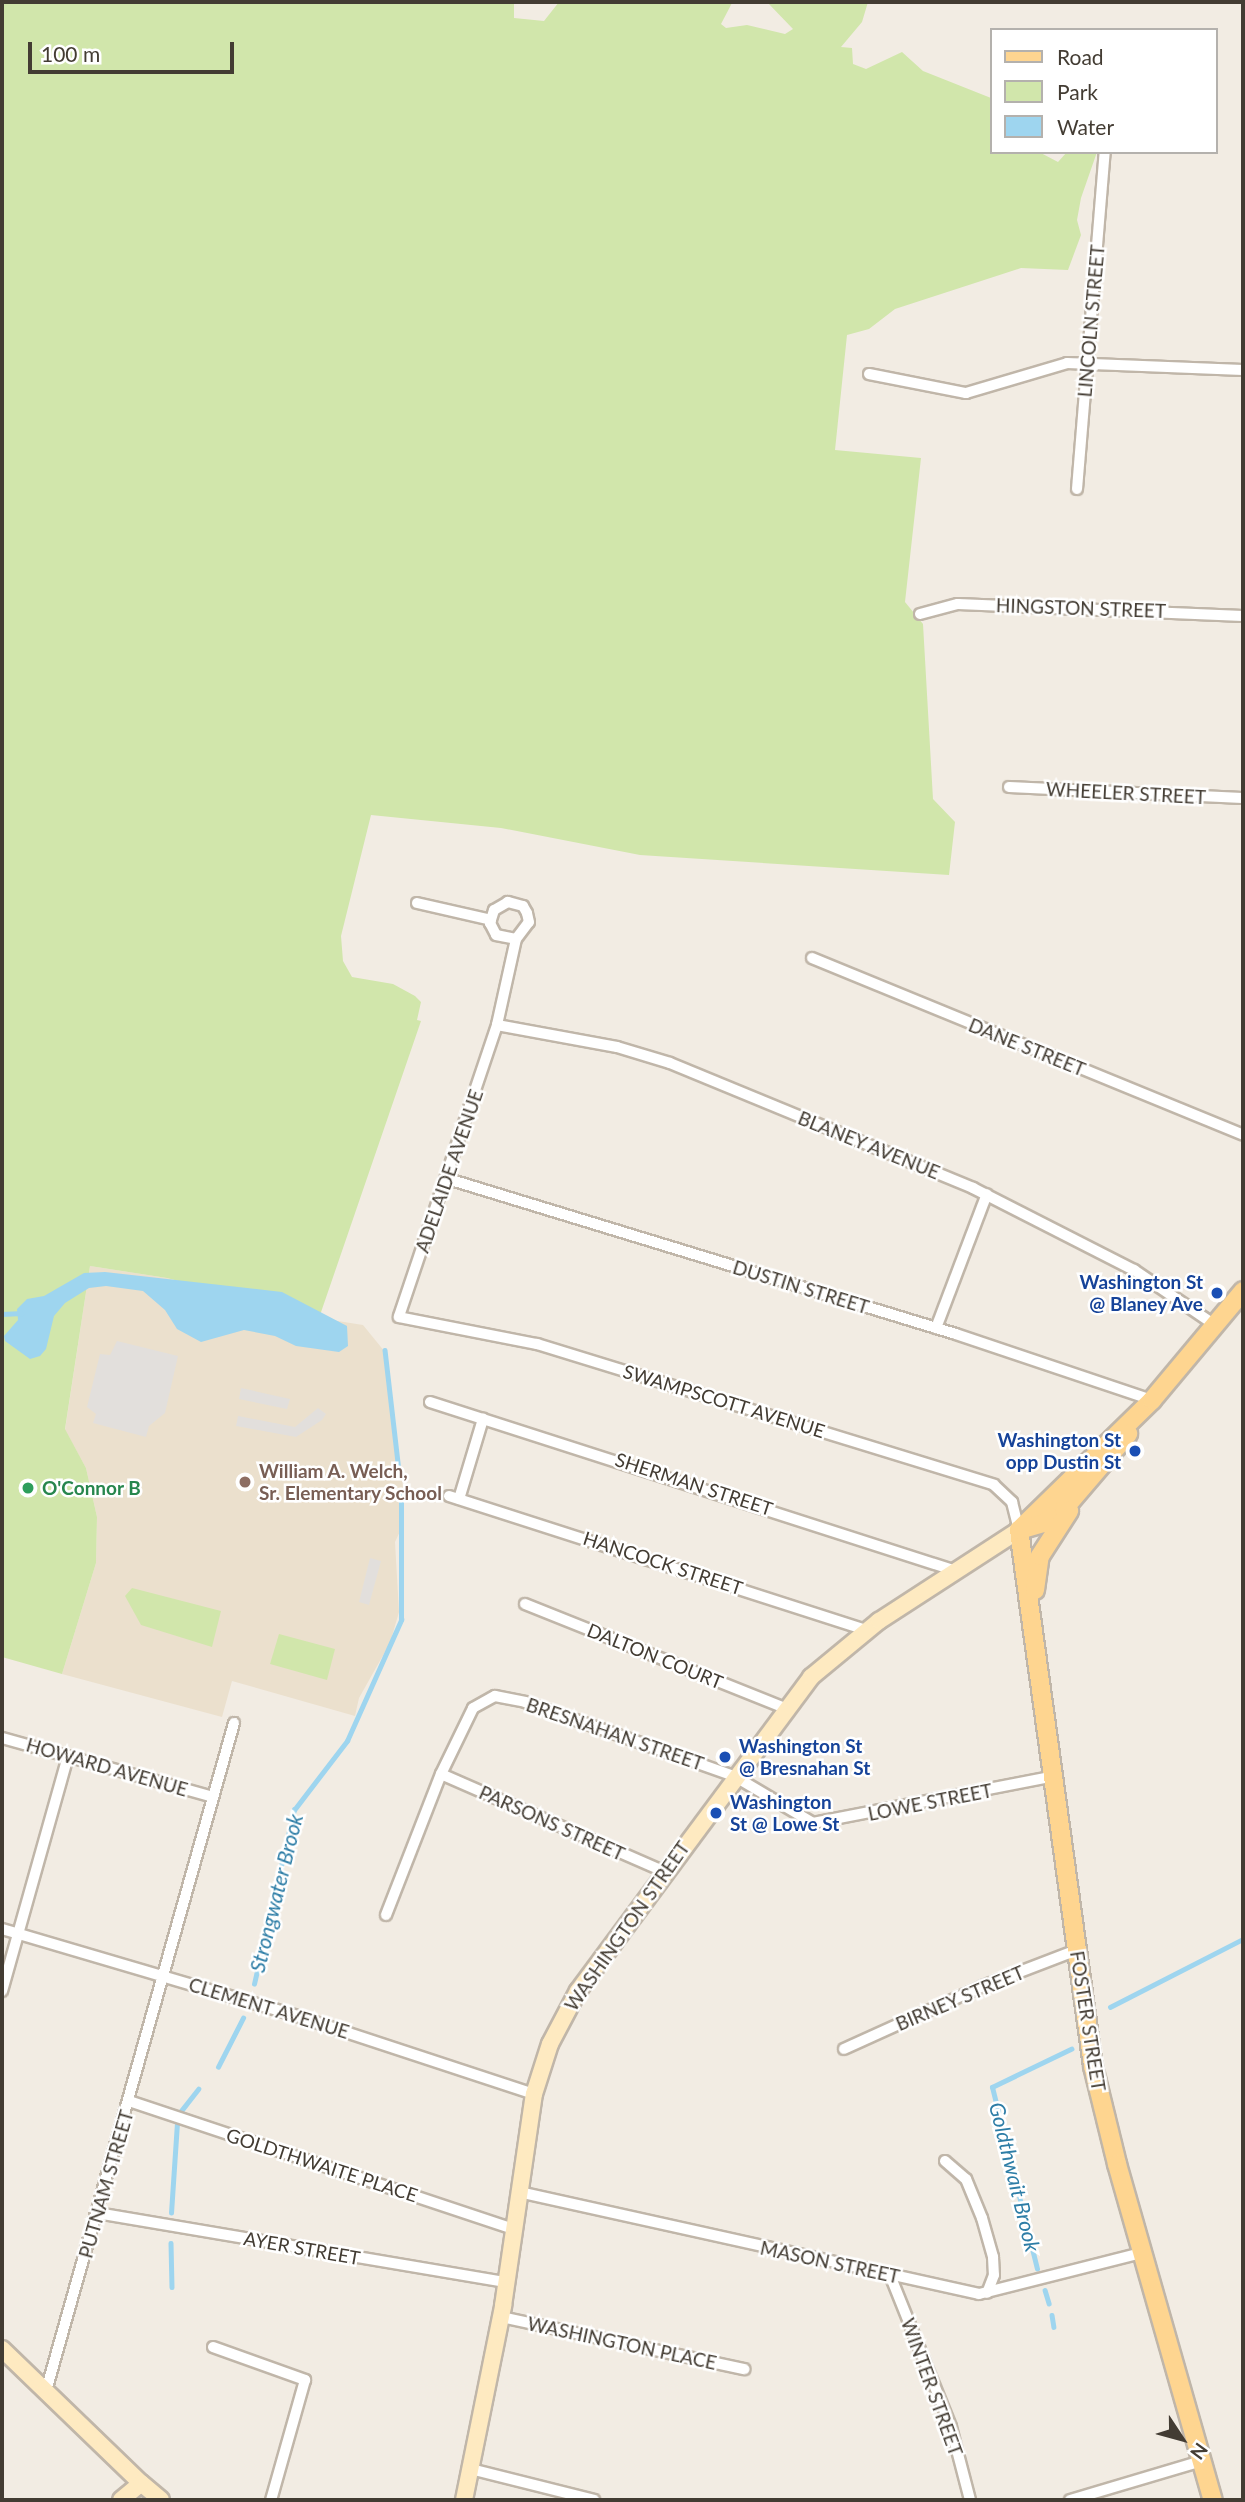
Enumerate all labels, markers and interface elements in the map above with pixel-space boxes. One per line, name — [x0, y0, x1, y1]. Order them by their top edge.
scale bar — [32, 28, 238, 72]
legend — [990, 28, 1217, 154]
text: 100 m — [41, 41, 100, 66]
text: Road — [1057, 44, 1104, 69]
text: Park — [1057, 79, 1098, 104]
text: Water — [1057, 114, 1114, 139]
street label: LINCOLN STREET — [1073, 244, 1109, 398]
street label: HINGSTON STREET — [996, 594, 1166, 622]
street label: WHEELER STREET — [1045, 777, 1207, 809]
street label: DANE STREET — [965, 1013, 1089, 1081]
street label: ADELAIDE AVENUE — [410, 1086, 488, 1256]
street label: BLANEY AVENUE — [794, 1106, 944, 1184]
street label: DUSTIN STREET — [730, 1255, 872, 1319]
place label: Washington St @ Blaney Ave — [1080, 1271, 1203, 1315]
marker: Washington St @ Blaney Ave — [1209, 1285, 1225, 1301]
street label: SWAMPSCOTT AVENUE — [620, 1359, 828, 1443]
place label: Washington St opp Dustin St — [998, 1429, 1121, 1473]
marker: Washington St opp Dustin St — [1127, 1443, 1143, 1459]
street label: SHERMAN STREET — [612, 1448, 776, 1520]
place label: William A. Welch, Sr. Elementary School — [259, 1460, 442, 1504]
marker: William A. Welch, Sr. Elementary School — [237, 1474, 253, 1490]
place label: O'Connor B — [42, 1477, 141, 1499]
marker: O'Connor B — [20, 1480, 36, 1496]
street label: HANCOCK STREET — [580, 1526, 746, 1600]
street label: DALTON COURT — [584, 1618, 726, 1694]
street label: BRESNAHAN STREET — [523, 1693, 707, 1775]
street label: HOWARD AVENUE — [23, 1733, 191, 1801]
place label: Washington St @ Bresnahan St — [739, 1735, 870, 1779]
marker: Washington St @ Bresnahan St — [717, 1749, 733, 1765]
street label: LOWE STREET — [866, 1779, 994, 1825]
street label: PARSONS STREET — [476, 1781, 628, 1865]
place label: Washington St @ Lowe St — [730, 1791, 839, 1835]
marker: Washington St @ Lowe St — [708, 1805, 724, 1821]
water label: Strongwater Brook — [244, 1811, 308, 1975]
street label: WASHINGTON STREET — [560, 1837, 694, 2015]
street label: FOSTER STREET — [1066, 1949, 1110, 2093]
street label: BIRNEY STREET — [892, 1960, 1028, 2036]
street label: CLEMENT AVENUE — [185, 1973, 353, 2043]
water label: Goldthwait Brook — [984, 2100, 1046, 2254]
street label: PUTNAM STREET — [74, 2107, 138, 2261]
street label: GOLDTHWAITE PLACE — [223, 2123, 421, 2207]
street label: AYER STREET — [242, 2227, 362, 2269]
street label: MASON STREET — [758, 2236, 902, 2288]
street label: WASHINGTON PLACE — [525, 2312, 719, 2374]
street label: WINTER STREET — [896, 2315, 968, 2459]
north arrow — [1147, 2404, 1217, 2474]
text: N — [1186, 2439, 1213, 2464]

